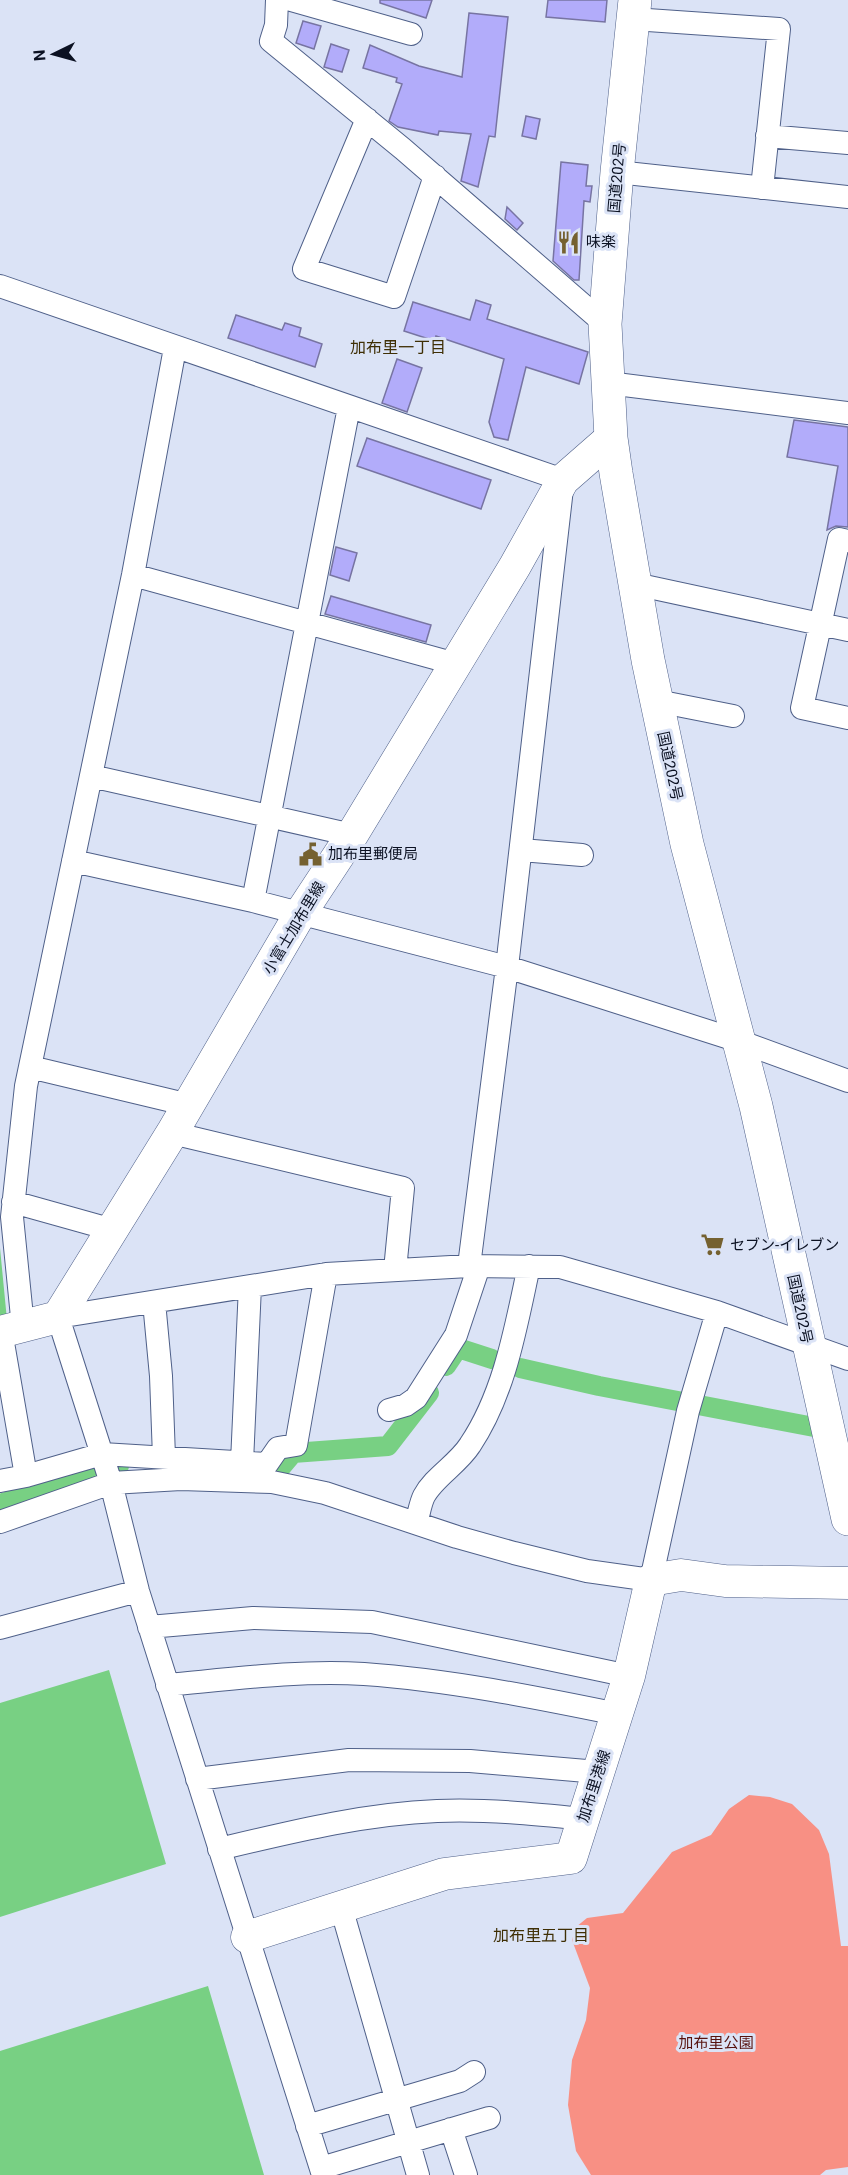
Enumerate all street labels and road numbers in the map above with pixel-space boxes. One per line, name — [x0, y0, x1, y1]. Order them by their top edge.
street label: 国道202号 — [605, 142, 629, 214]
street label: 国道202号 — [654, 730, 686, 802]
street label: 小富士加布里線 — [259, 878, 329, 978]
street label: 国道202号 — [784, 1273, 816, 1345]
street label: 加布里港線 — [574, 1748, 614, 1824]

